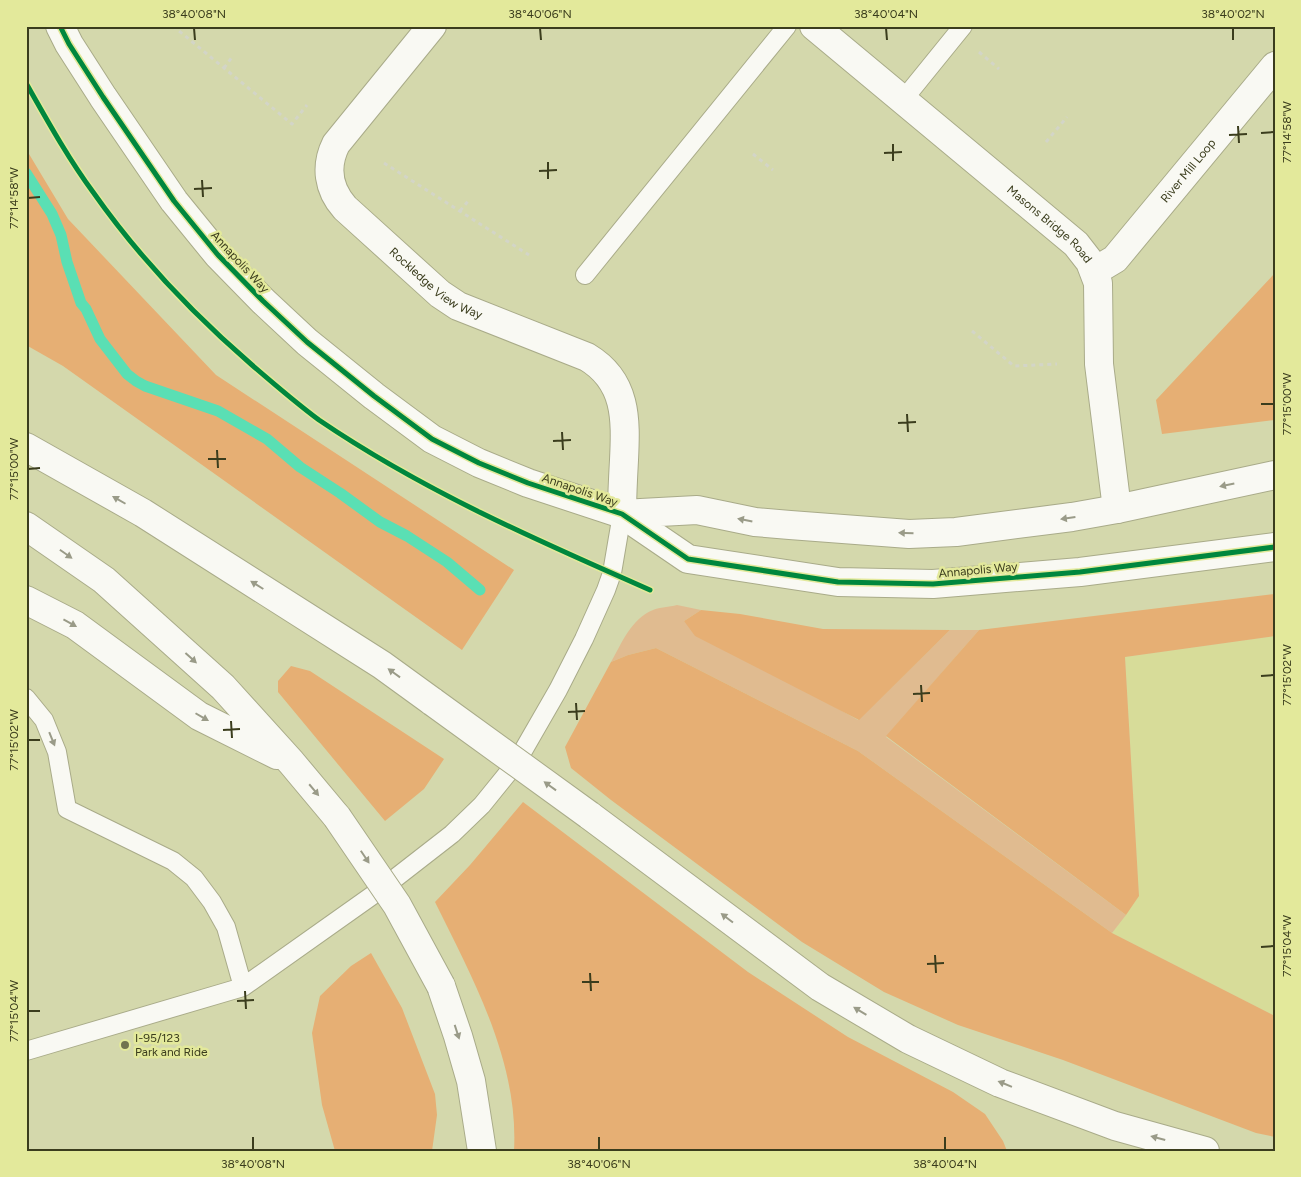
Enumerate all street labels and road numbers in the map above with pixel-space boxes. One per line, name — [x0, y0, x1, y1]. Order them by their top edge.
street label: River Mill Loop — [1158, 136, 1219, 205]
street label: Masons Bridge Road — [1004, 183, 1095, 266]
street label: Annapolis Way — [208, 228, 273, 296]
street label: Rockledge View Way — [387, 245, 485, 322]
street label: Annapolis Way — [540, 471, 620, 510]
street label: Annapolis Way — [938, 560, 1019, 580]

